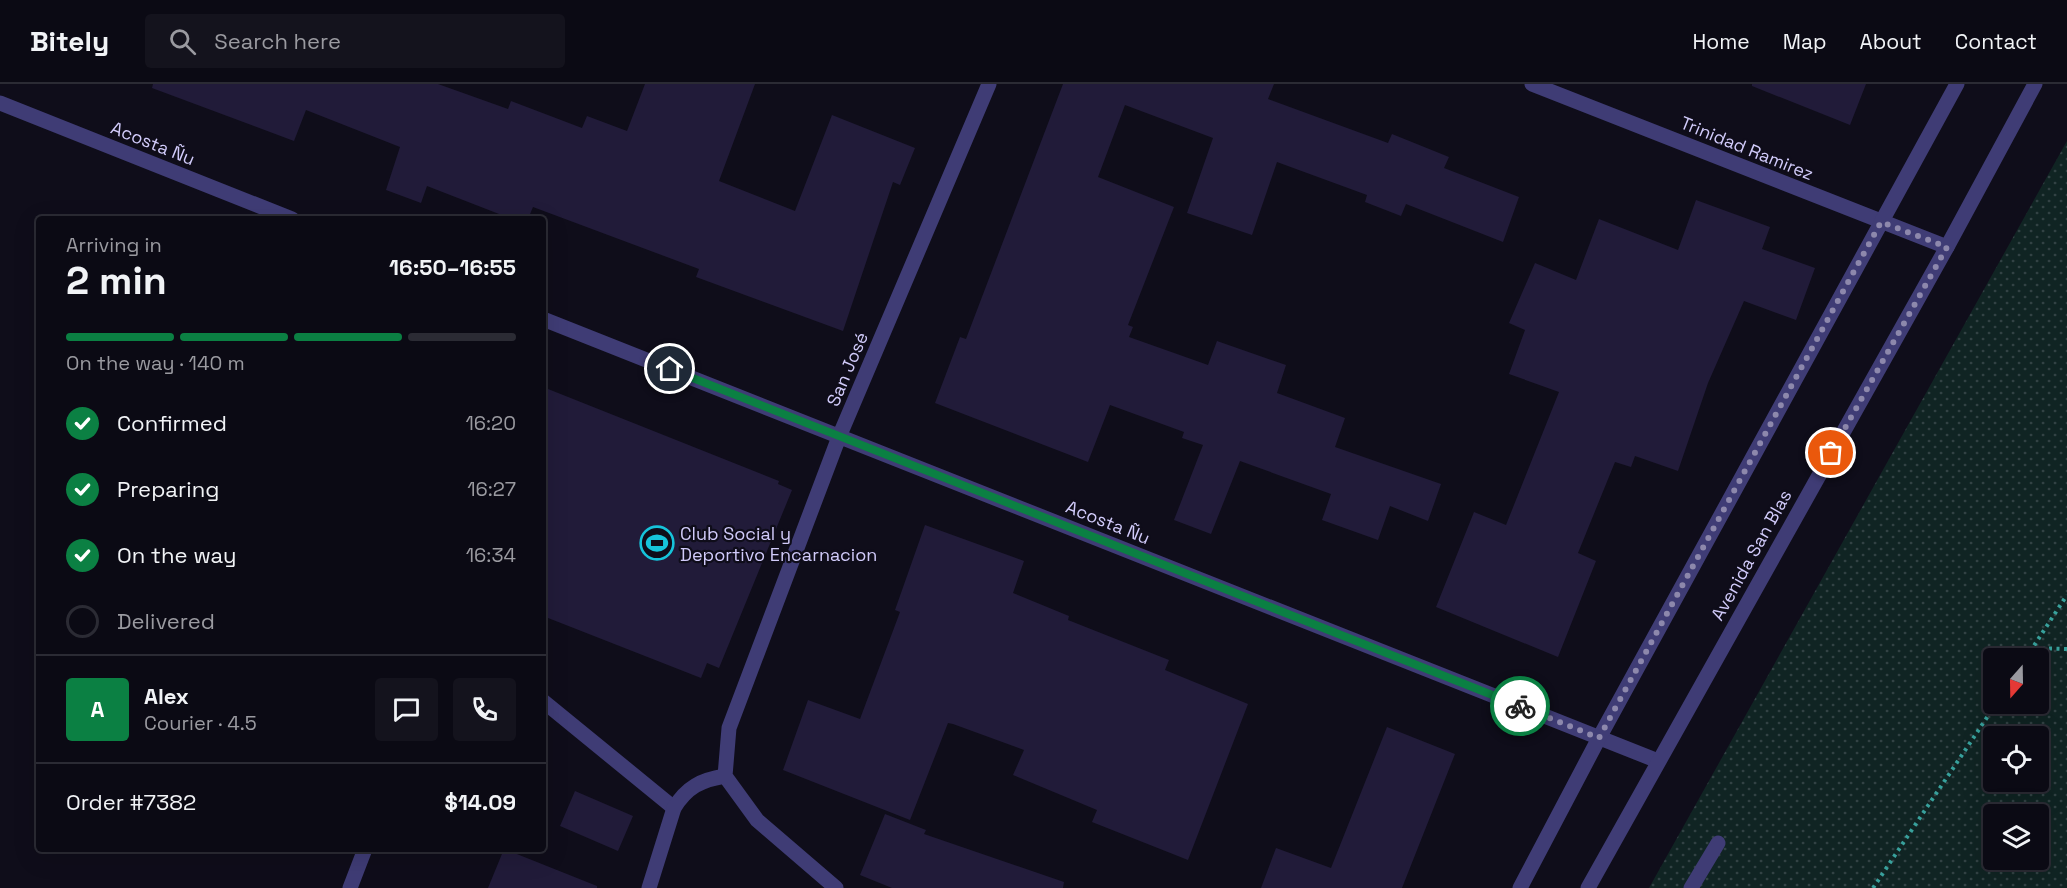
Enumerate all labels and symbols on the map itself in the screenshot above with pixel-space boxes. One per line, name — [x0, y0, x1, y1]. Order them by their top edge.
street label: Trinidad Ramirez — [1677, 111, 1817, 185]
street label: Acosta Ñu — [108, 116, 198, 170]
street label: San José — [821, 328, 873, 410]
pin — [644, 343, 695, 394]
pin — [1805, 427, 1856, 478]
street label: Avenida San Blas — [1706, 486, 1796, 624]
street label: Acosta Ñu — [1063, 495, 1153, 549]
place label: Club Social y Deportivo Encarnacion — [680, 522, 877, 566]
sports icon: Club Social y Deportivo Encarnacion — [639, 525, 675, 561]
north arrow — [1983, 648, 2049, 714]
courier — [1490, 676, 1550, 736]

